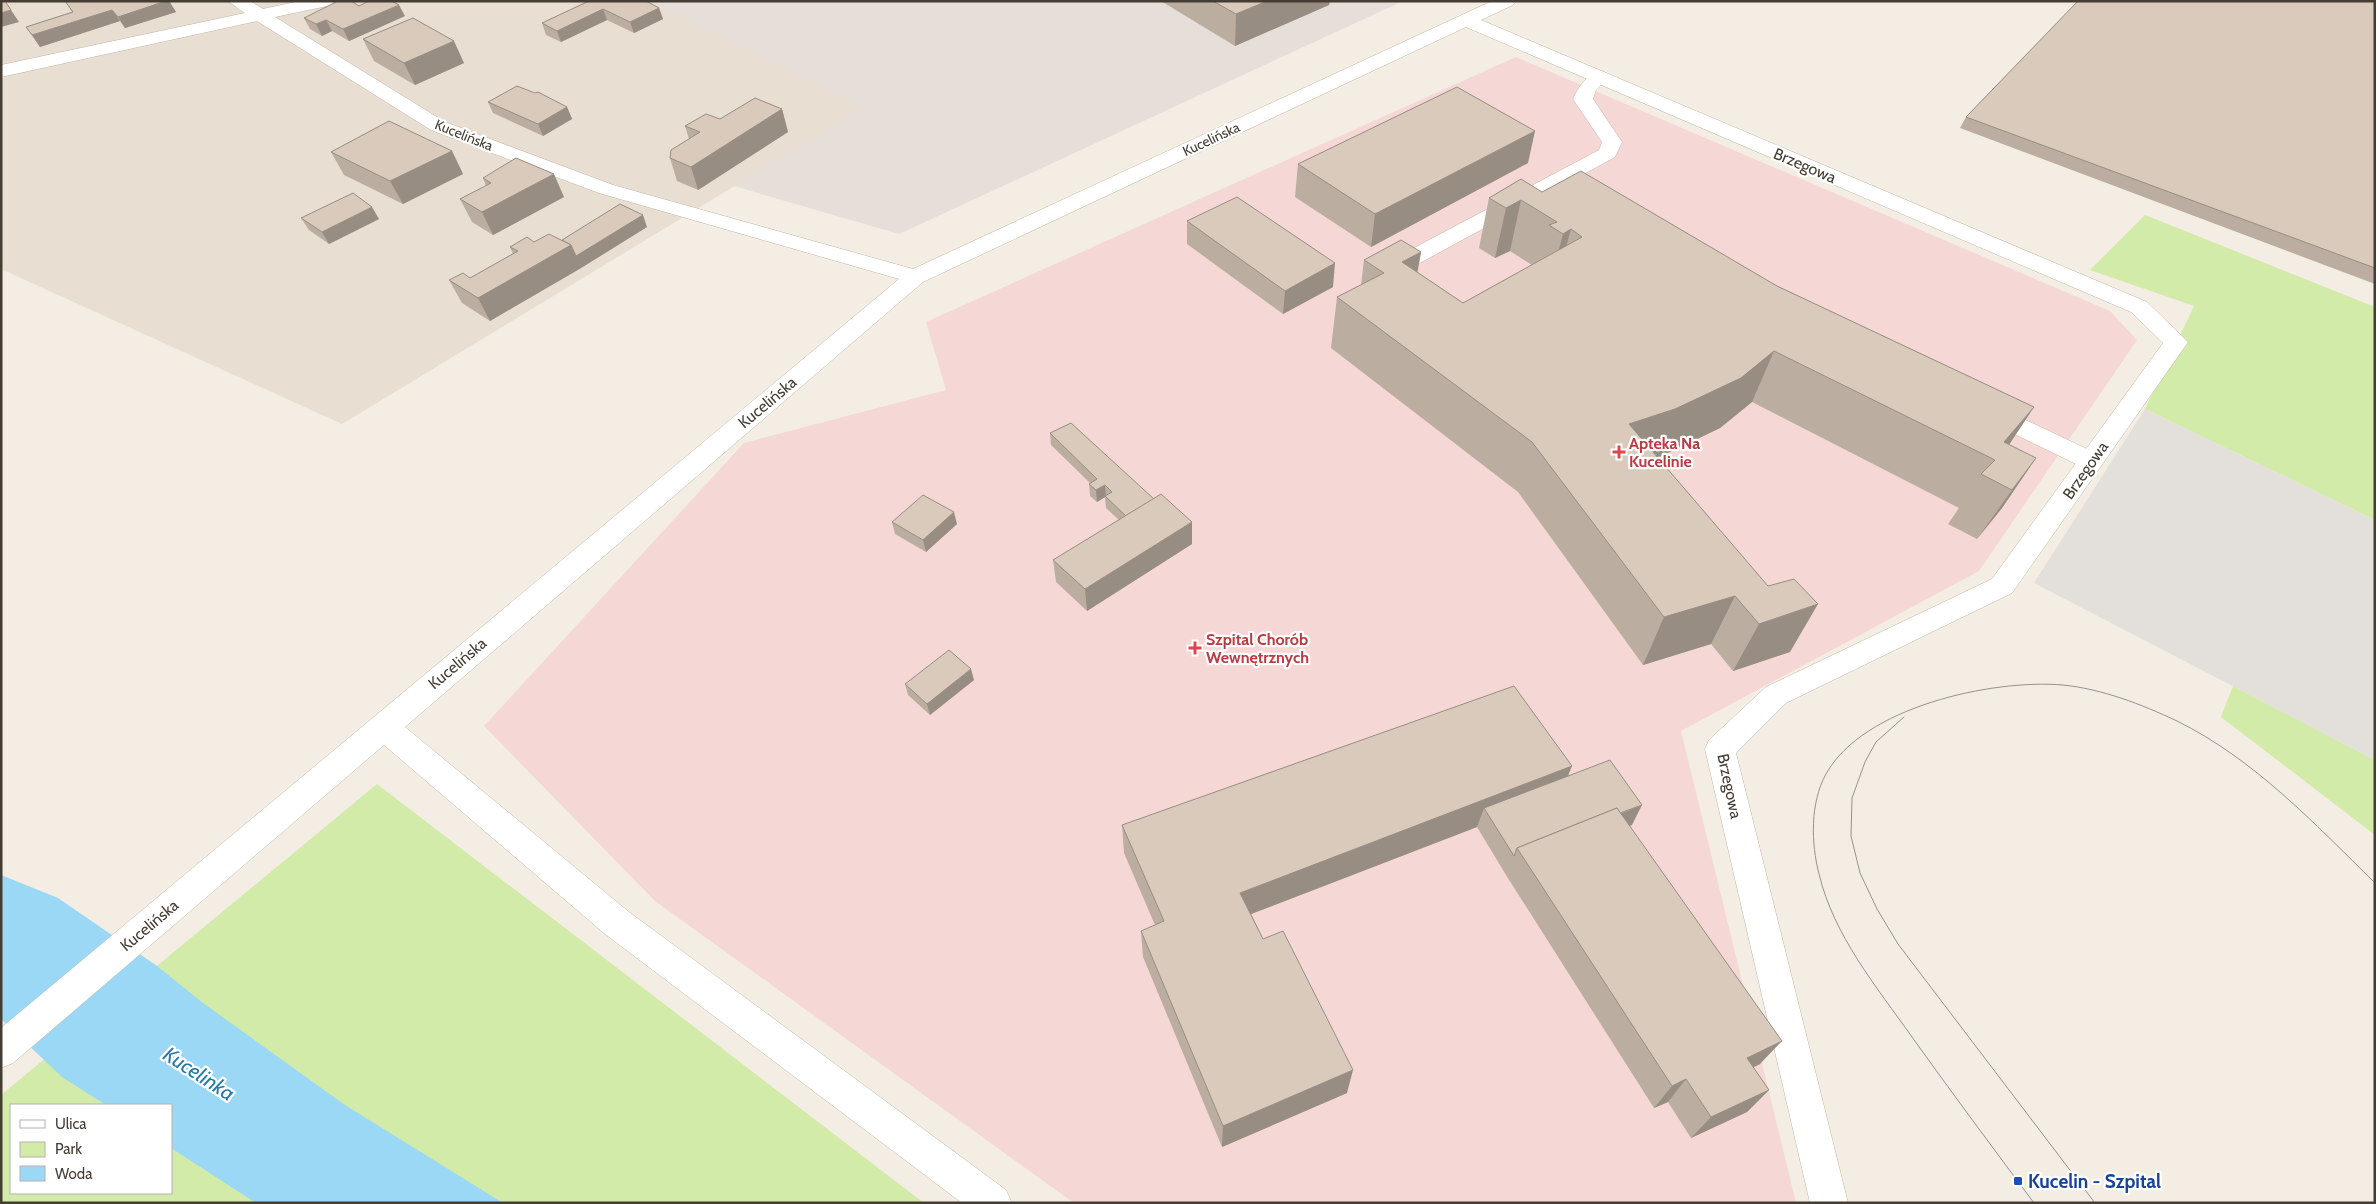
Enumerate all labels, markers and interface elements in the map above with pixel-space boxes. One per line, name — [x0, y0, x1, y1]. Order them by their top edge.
street label: Kucelińska — [432, 115, 496, 155]
street label: Kucelińska — [1179, 118, 1243, 160]
street label: Brzegowa — [1771, 144, 1839, 187]
street label: Kucelińska — [734, 372, 800, 432]
place label: Apteka Na Kucelinie — [1629, 434, 1700, 471]
street label: Brzegowa — [2059, 438, 2112, 503]
marker: Apteka Na Kucelinie — [1613, 446, 1625, 458]
place label: Szpital Chorób Wewnętrznych — [1206, 630, 1309, 667]
street label: Kucelińska — [424, 633, 490, 693]
marker: Szpital Chorób Wewnętrznych — [1188, 641, 1202, 655]
street label: Brzegowa — [1713, 752, 1746, 821]
street label: Kucelińska — [116, 895, 182, 955]
water label: Kucelinka — [159, 1041, 240, 1106]
legend — [10, 1104, 172, 1194]
text: Ulica — [55, 1115, 87, 1133]
text: Park — [55, 1140, 82, 1158]
text: Woda — [55, 1165, 93, 1183]
place label: Kucelin - Szpital — [2028, 1170, 2161, 1193]
marker: Kucelin - Szpital — [2012, 1175, 2024, 1187]

